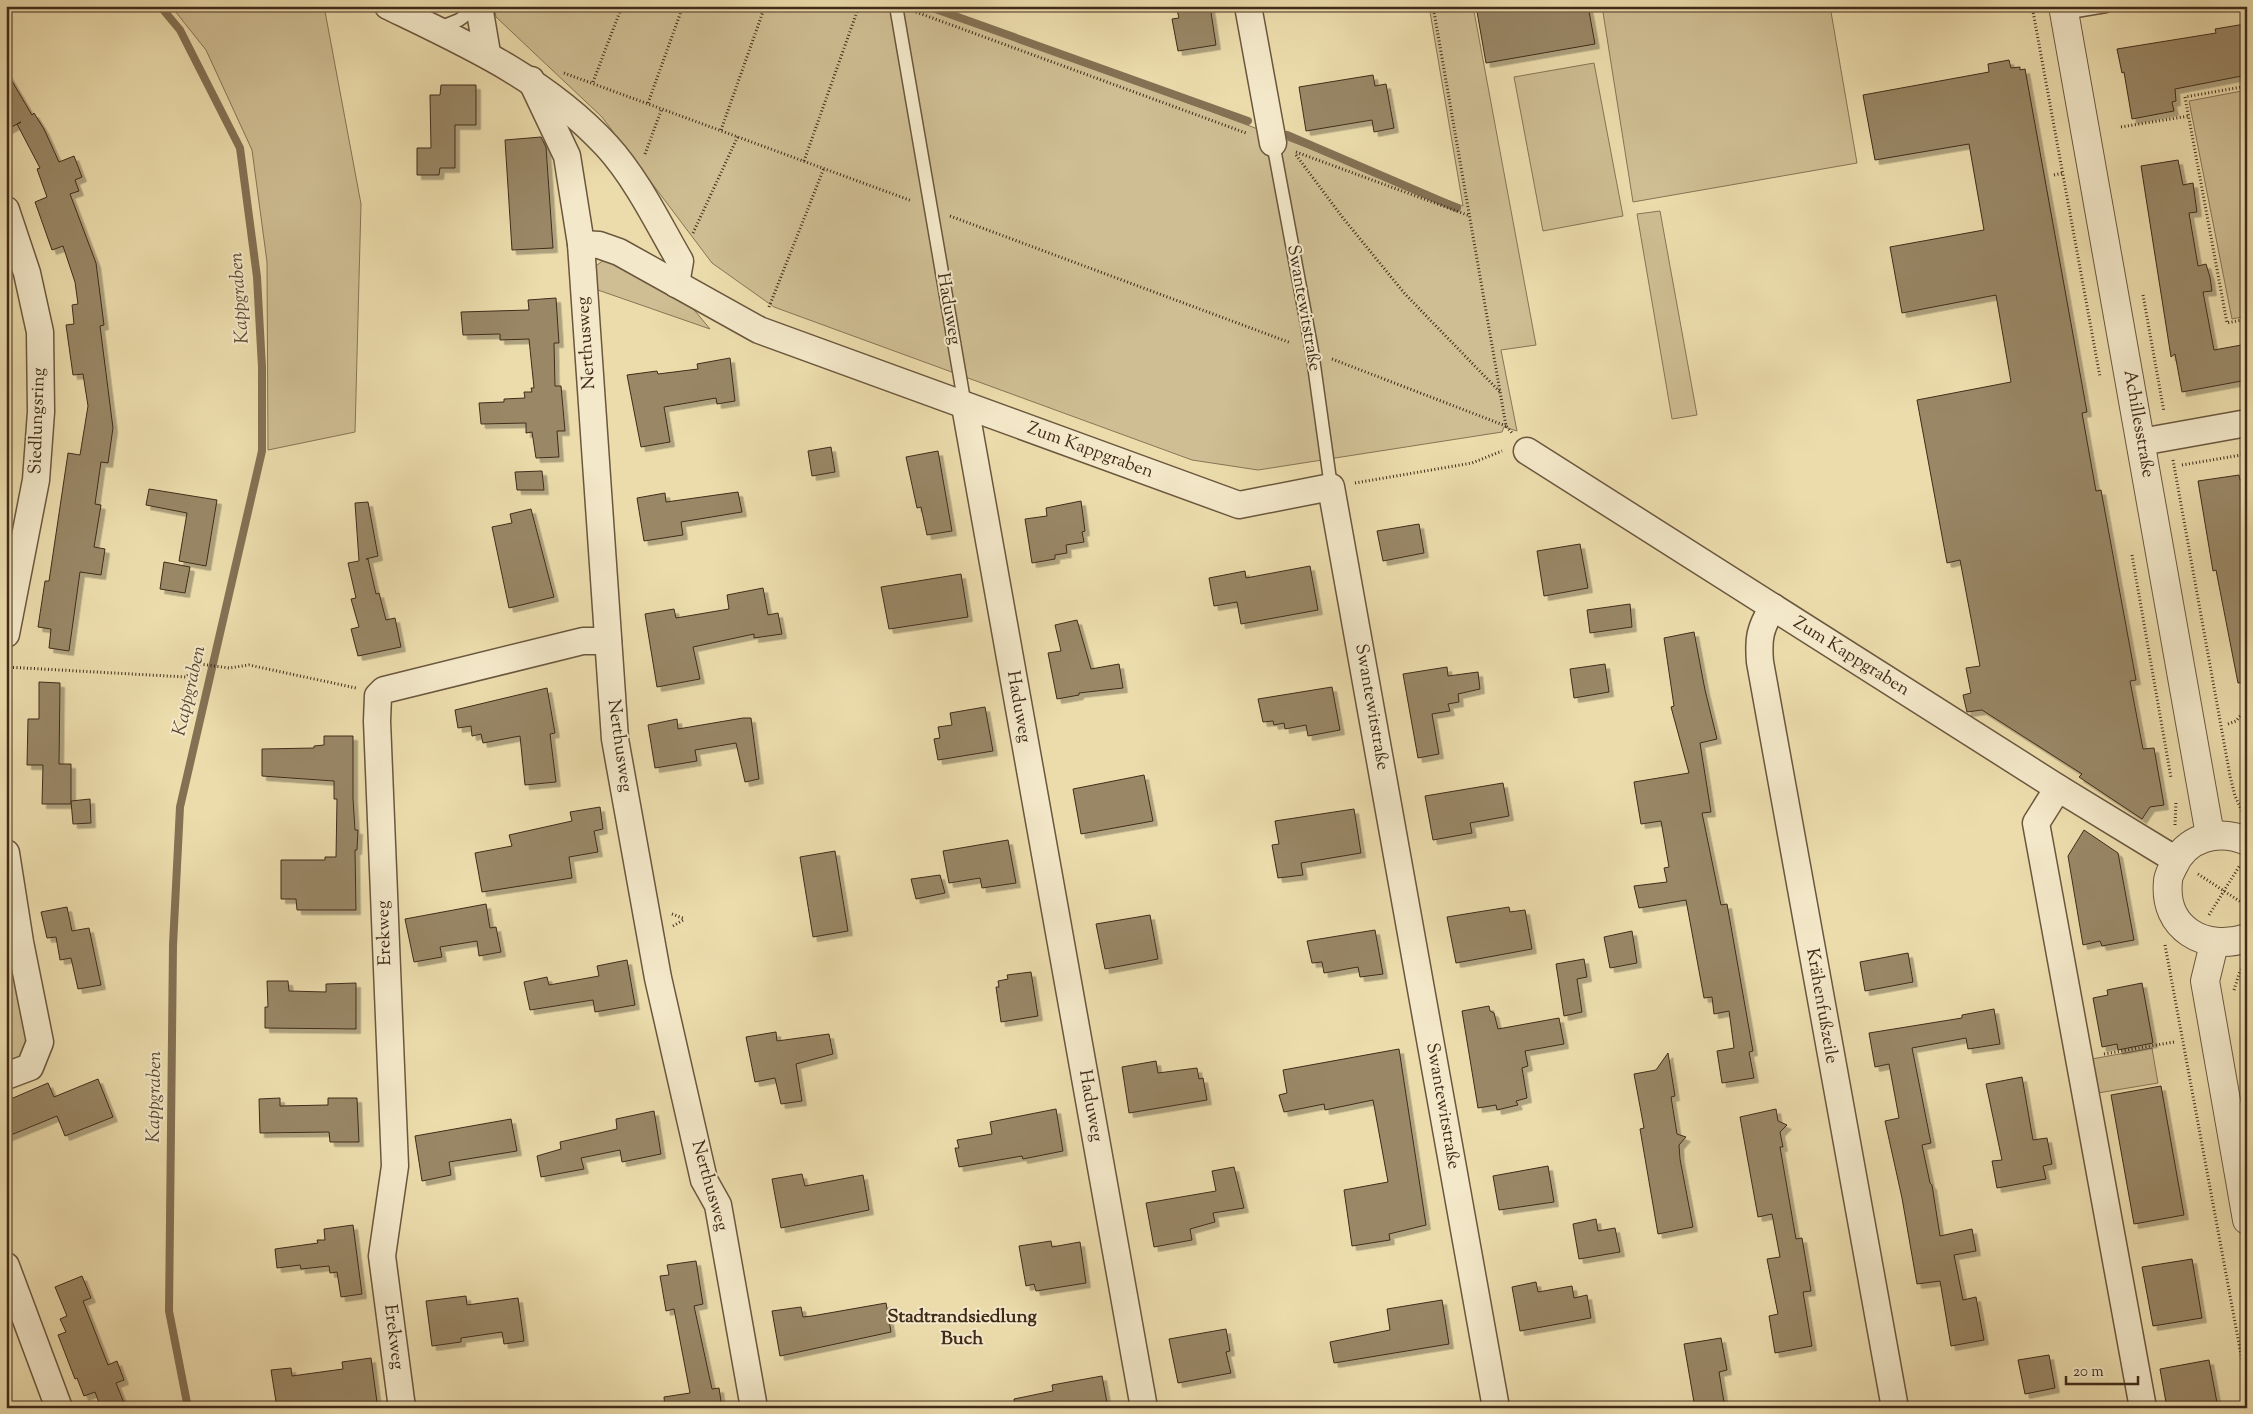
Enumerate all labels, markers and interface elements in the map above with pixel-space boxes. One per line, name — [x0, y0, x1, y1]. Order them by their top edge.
street label: Swantewitstraße — [1279, 243, 1327, 373]
water label: Kappgraben — [223, 251, 257, 345]
street label: Haduweg — [929, 271, 967, 347]
street label: Nerthusweg — [571, 295, 603, 390]
street label: Siedlungsring — [23, 367, 53, 475]
street label: Achillesstraße — [2116, 368, 2160, 480]
street label: Zum Kappgraben — [1023, 416, 1157, 486]
street label: Zum Kappgraben — [1788, 611, 1914, 703]
street label: Swantewitstraße — [1347, 642, 1395, 772]
water label: Kappgraben — [167, 643, 213, 739]
street label: Haduweg — [999, 669, 1037, 745]
street label: Nerthusweg — [600, 698, 638, 794]
street label: Erekweg — [371, 900, 399, 966]
street label: Krähenfußzeile — [1798, 946, 1844, 1066]
street label: Swantewitstraße — [1418, 1041, 1466, 1171]
water label: Kappgraben — [141, 1051, 169, 1143]
street label: Haduweg — [1071, 1068, 1109, 1144]
street label: Nerthusweg — [684, 1138, 734, 1235]
street label: Erekweg — [376, 1303, 410, 1371]
district label: Stadtrandsiedlung Buch — [887, 1304, 1038, 1353]
scale bar — [2066, 1354, 2138, 1386]
text: 20 m — [2073, 1362, 2104, 1383]

